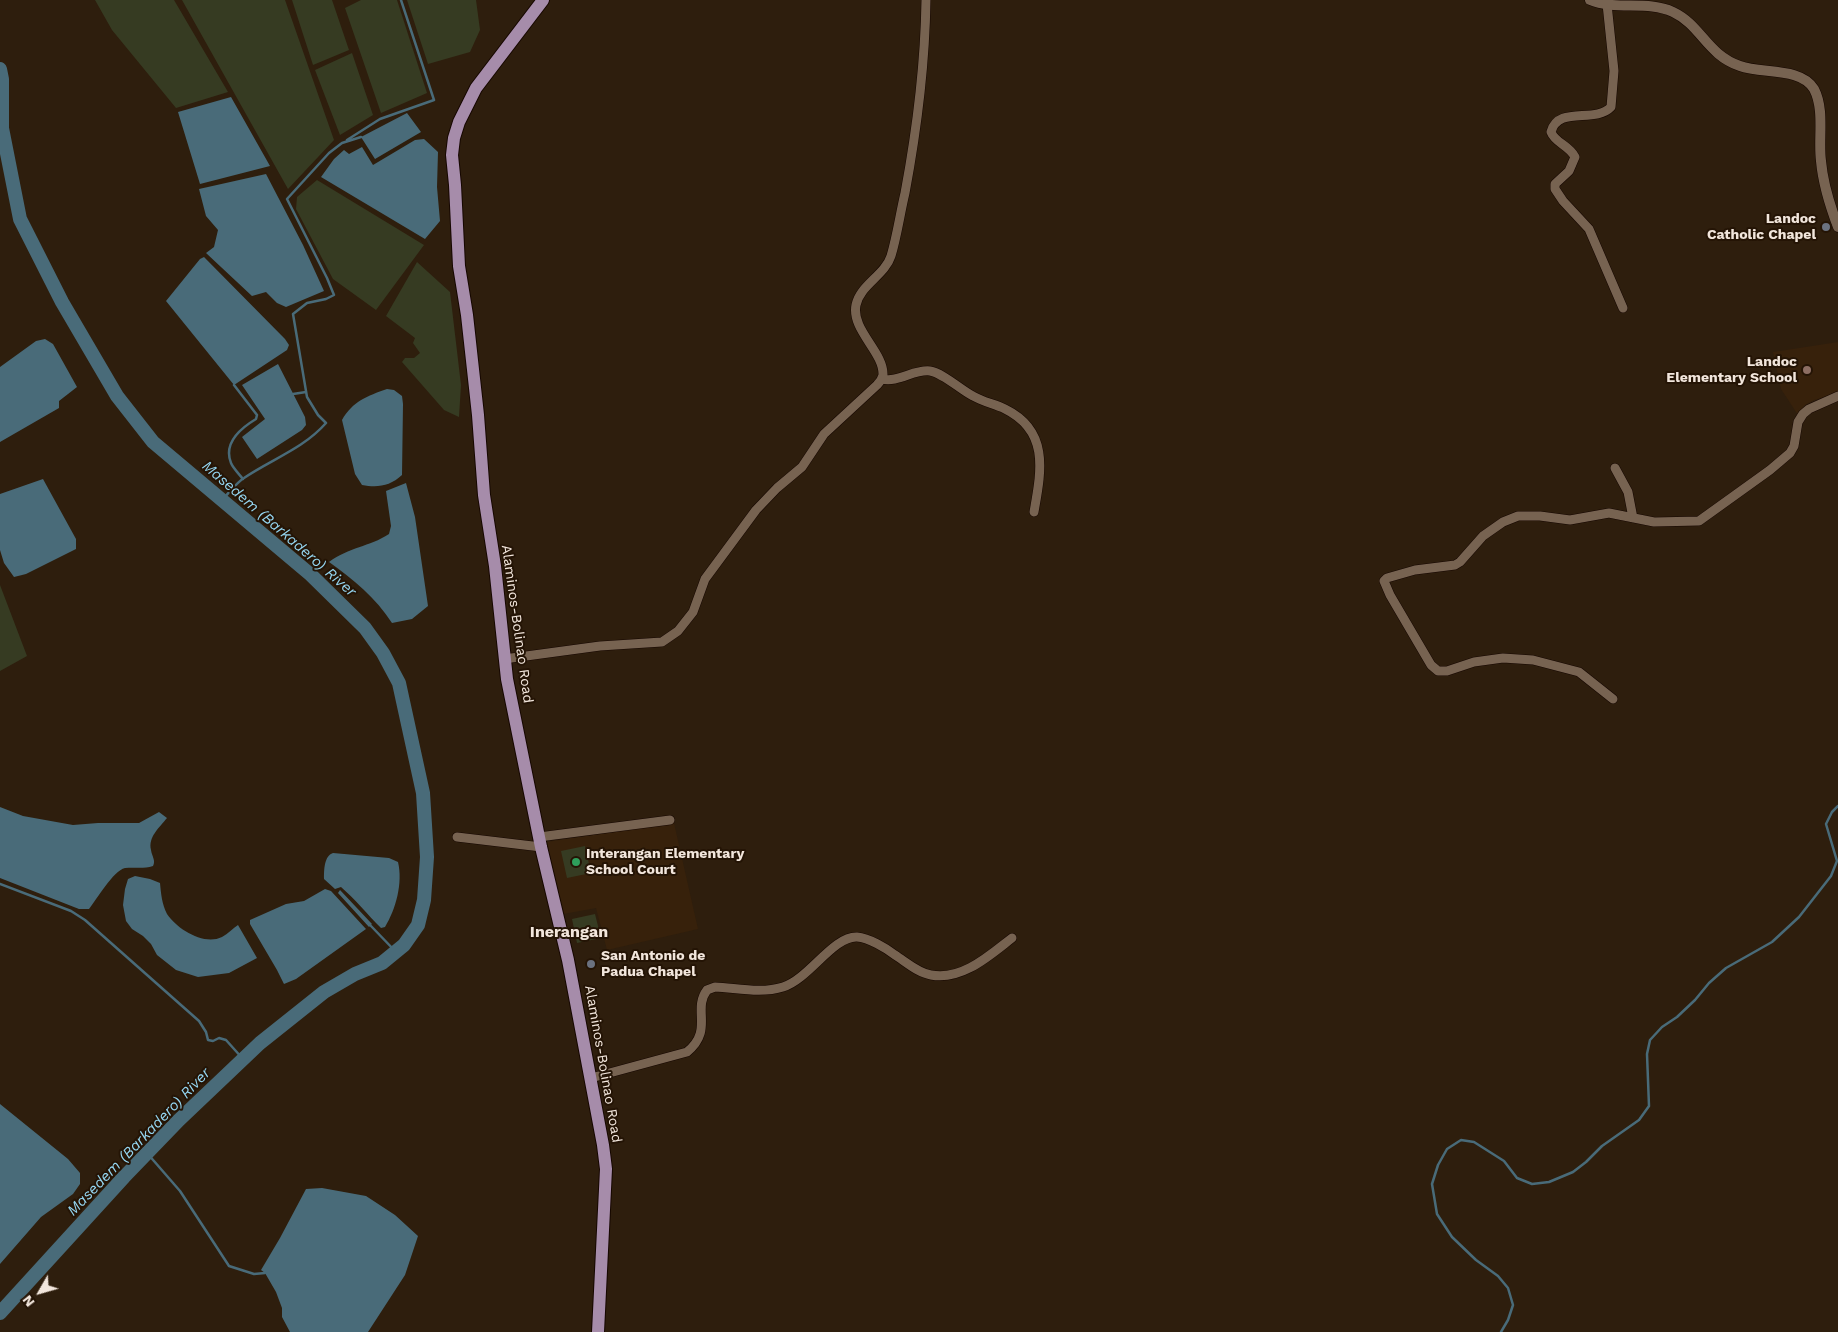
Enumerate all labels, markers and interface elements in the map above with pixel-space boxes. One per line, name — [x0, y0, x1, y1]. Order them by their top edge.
place label: Landoc Catholic Chapel — [1707, 211, 1816, 243]
marker: Landoc Catholic Chapel — [1820, 221, 1832, 233]
place label: Landoc Elementary School — [1666, 354, 1797, 387]
marker: Landoc Elementary School — [1801, 364, 1813, 376]
water label: Masedem (Barkadero) River — [198, 457, 360, 601]
street label: Alaminos-Bolinao Road — [498, 544, 536, 704]
place label: Interangan Elementary School Court — [586, 846, 744, 879]
marker: Interangan Elementary School Court — [570, 856, 582, 868]
district label: Inerangan — [530, 922, 608, 942]
place label: San Antonio de Padua Chapel — [601, 948, 705, 980]
marker: San Antonio de Padua Chapel — [585, 958, 597, 970]
street label: Alaminos-Bolinao Road — [581, 984, 625, 1144]
water label: Masedem (Barkadero) River — [64, 1064, 214, 1220]
north arrow — [15, 1267, 65, 1317]
text: N — [19, 1292, 38, 1310]

